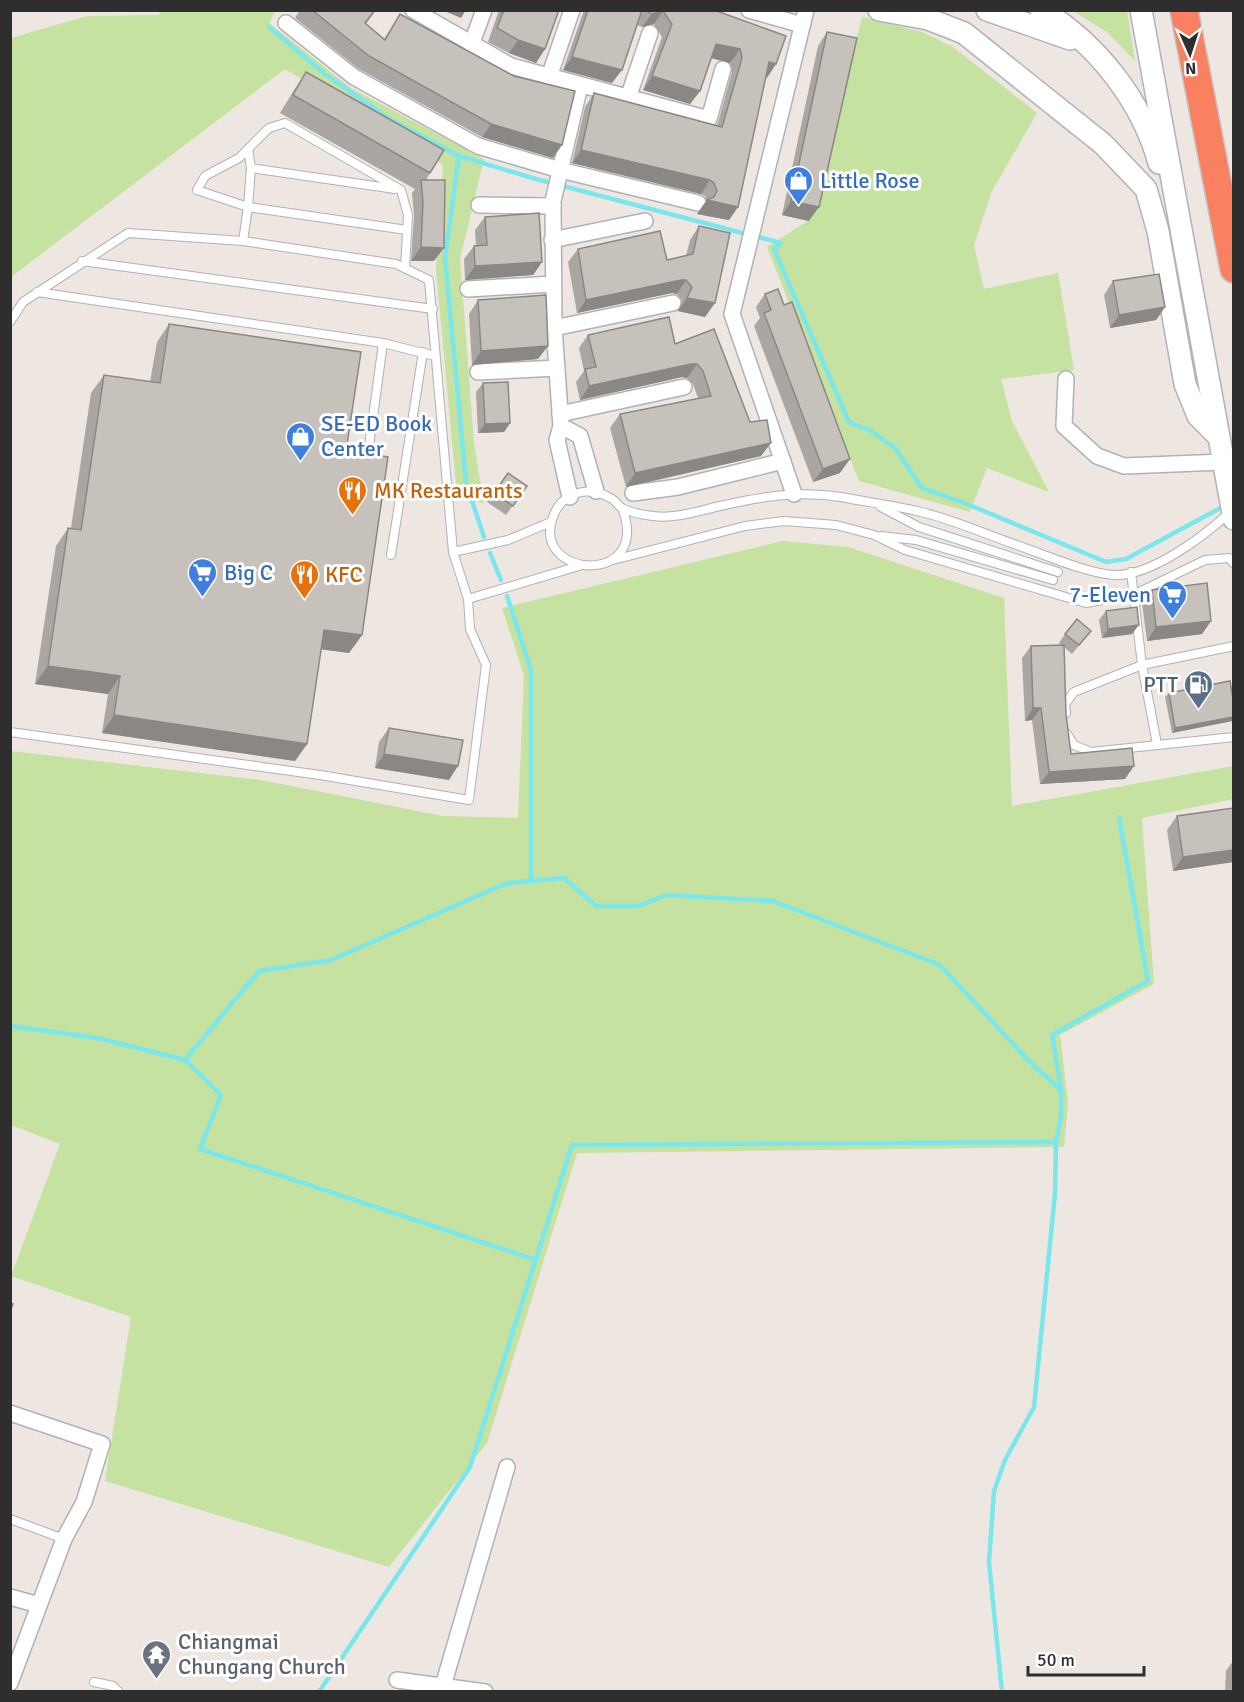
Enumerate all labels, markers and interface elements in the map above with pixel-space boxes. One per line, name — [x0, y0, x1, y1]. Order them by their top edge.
north arrow — [1160, 24, 1220, 84]
text: N — [1185, 58, 1197, 78]
shop icon: Little Rose — [783, 164, 815, 206]
place label: Little Rose — [820, 167, 919, 194]
place label: SE-ED Book Center — [321, 410, 432, 462]
shop icon: SE-ED Book Center — [284, 420, 316, 462]
restaurant icon: MK Restaurants — [337, 474, 369, 516]
place label: MK Restaurants — [374, 477, 523, 504]
supermarket icon: Big C — [187, 556, 219, 598]
restaurant icon: KFC — [288, 558, 320, 600]
place label: Big C — [224, 559, 273, 586]
place label: KFC — [325, 561, 363, 588]
supermarket icon: 7-Eleven — [1156, 578, 1188, 620]
place label: 7-Eleven — [1069, 581, 1151, 608]
fuel station icon: PTT — [1183, 668, 1215, 710]
place label: PTT — [1143, 671, 1178, 698]
place label: Chiangmai Chungang Church — [178, 1628, 346, 1680]
temple icon: Chiangmai Chungang Church — [141, 1638, 173, 1680]
scale bar — [1028, 1639, 1144, 1677]
text: 50 m — [1037, 1649, 1075, 1671]

